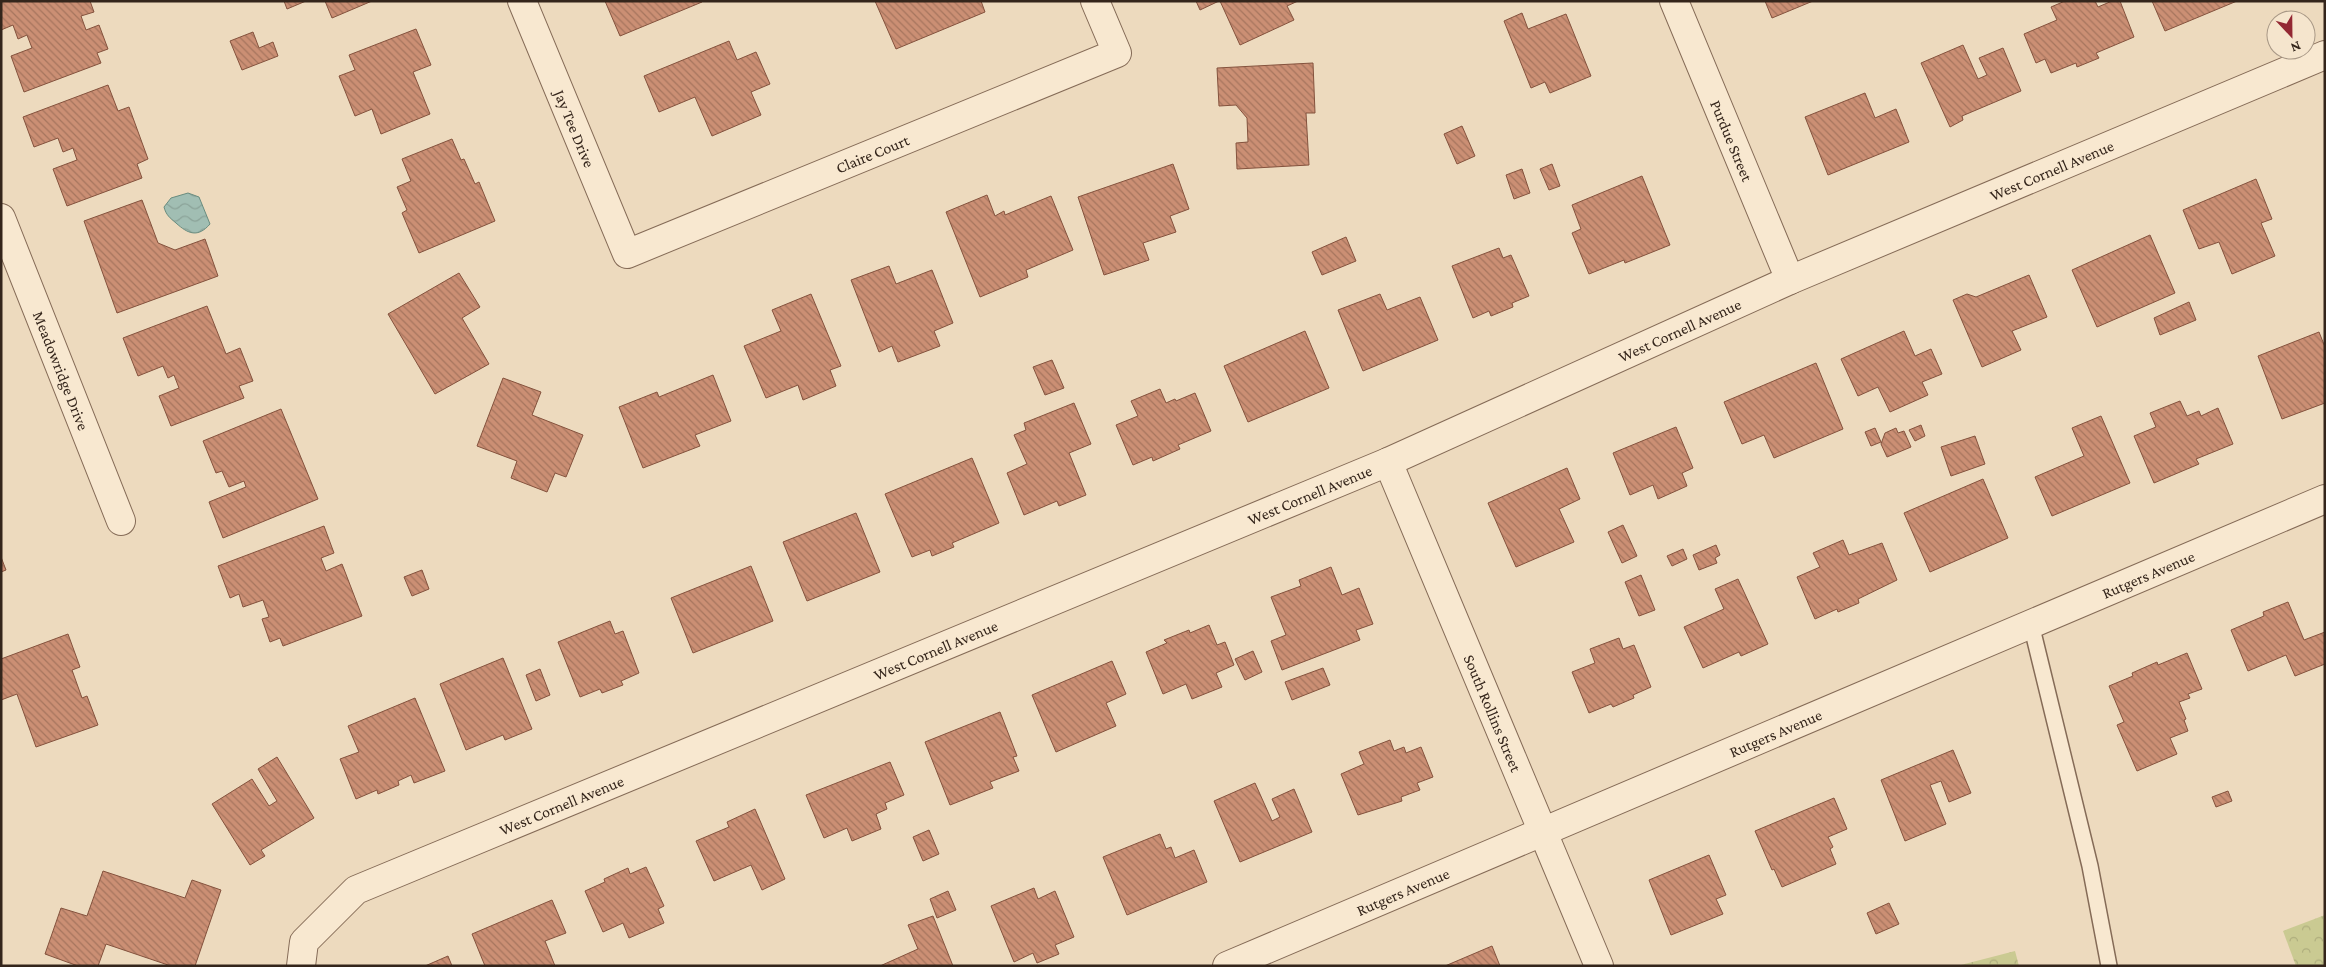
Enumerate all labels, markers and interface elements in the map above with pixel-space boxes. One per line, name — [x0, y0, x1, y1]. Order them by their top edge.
north arrow — [2266, 10, 2316, 60]
text: N — [2288, 38, 2303, 56]
street label: Jay Tee Drive — [550, 85, 599, 170]
street label: Purdue Street — [1708, 97, 1757, 184]
street label: Claire Court — [833, 131, 912, 176]
street label: West Cornell Avenue — [1987, 136, 2116, 204]
street label: West Cornell Avenue — [1616, 295, 1744, 365]
street label: Meadowridge Drive — [30, 308, 93, 432]
street label: West Cornell Avenue — [1245, 461, 1374, 528]
street label: Rutgers Avenue — [2099, 547, 2197, 601]
street label: West Cornell Avenue — [871, 616, 1000, 683]
street label: South Rollins Street — [1461, 652, 1525, 775]
street label: Rutgers Avenue — [1727, 706, 1824, 760]
street label: West Cornell Avenue — [497, 772, 626, 838]
street label: Rutgers Avenue — [1354, 864, 1452, 918]

